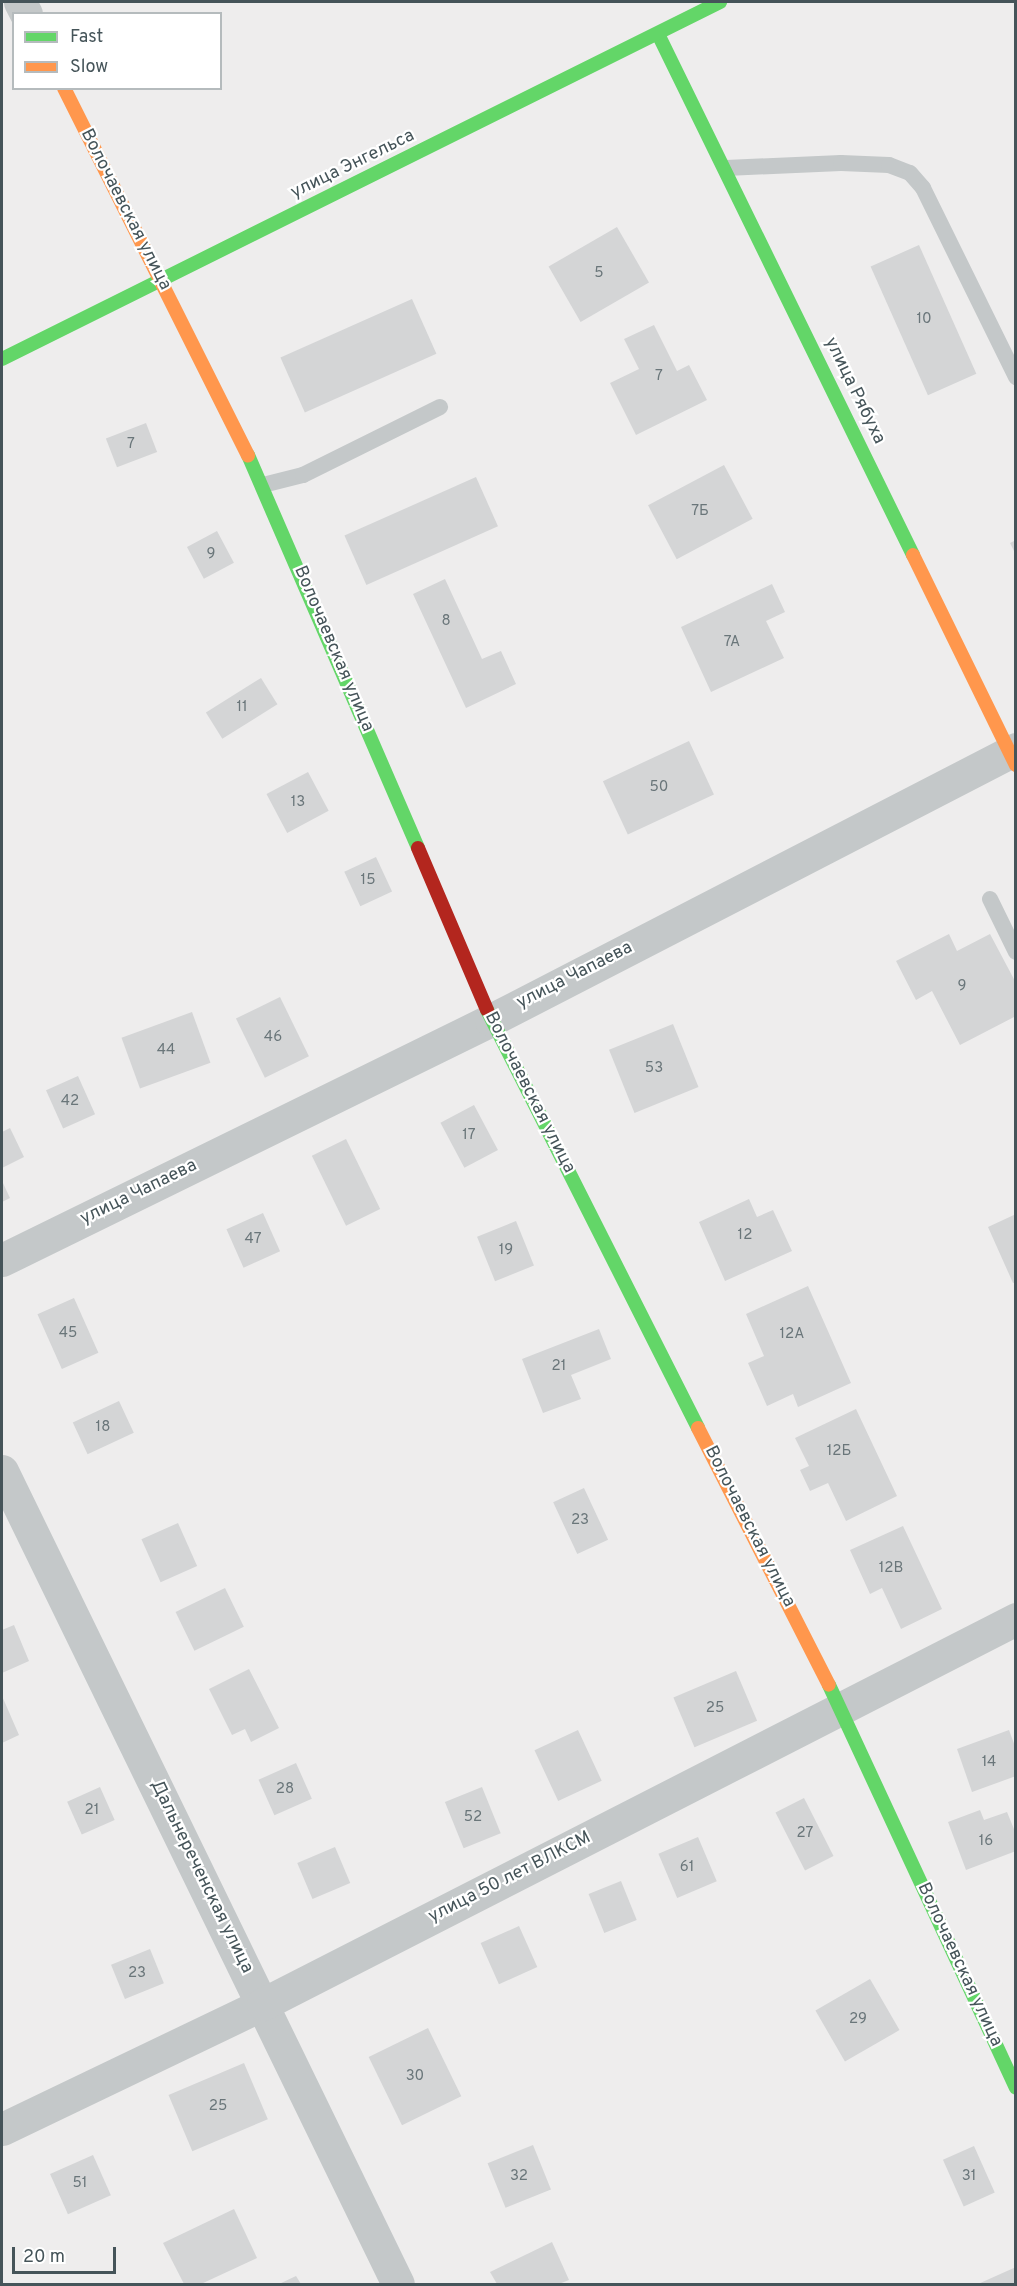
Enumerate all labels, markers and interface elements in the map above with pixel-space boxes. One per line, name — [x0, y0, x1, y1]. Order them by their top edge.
legend — [12, 12, 222, 90]
text: Fast — [70, 26, 103, 49]
text: Slow — [70, 56, 108, 79]
street label: Волочаевская улица — [75, 126, 175, 294]
street label: улица Энгельса — [288, 126, 418, 204]
house number: 5 — [594, 265, 604, 283]
house number: 10 — [916, 311, 932, 329]
street label: улица Рябуха — [819, 334, 889, 448]
house number: 7 — [655, 368, 663, 386]
house number: 7 — [127, 436, 135, 454]
house number: 7Б — [691, 503, 709, 521]
house number: 9 — [207, 546, 215, 564]
street label: Волочаевская улица — [288, 563, 378, 735]
house number: 8 — [441, 613, 451, 631]
house number: 7А — [724, 634, 740, 652]
house number: 11 — [236, 699, 248, 717]
house number: 50 — [650, 779, 668, 797]
house number: 13 — [291, 794, 305, 812]
house number: 15 — [361, 872, 375, 890]
street label: улица Чапаева — [514, 938, 636, 1014]
house number: 9 — [958, 978, 966, 996]
street label: Волочаевская улица — [479, 1009, 579, 1177]
house number: 46 — [264, 1029, 282, 1047]
house number: 44 — [157, 1042, 175, 1060]
house number: 53 — [645, 1060, 663, 1078]
house number: 42 — [61, 1093, 79, 1111]
house number: 17 — [462, 1127, 476, 1145]
street label: улица Чапаева — [77, 1155, 201, 1231]
house number: 12 — [738, 1227, 752, 1245]
house number: 47 — [245, 1231, 261, 1249]
house number: 19 — [499, 1242, 513, 1260]
house number: 45 — [59, 1325, 77, 1343]
house number: 12А — [780, 1326, 804, 1344]
house number: 21 — [552, 1358, 566, 1376]
house number: 18 — [96, 1419, 110, 1437]
street label: Волочаевская улица — [699, 1443, 799, 1611]
house number: 12Б — [827, 1443, 851, 1461]
house number: 23 — [571, 1512, 589, 1530]
house number: 12В — [879, 1560, 903, 1578]
house number: 25 — [706, 1700, 724, 1718]
house number: 14 — [982, 1754, 996, 1772]
street label: Дальнереченская улица — [145, 1777, 257, 1977]
house number: 28 — [276, 1781, 294, 1799]
house number: 21 — [85, 1802, 99, 1820]
house number: 52 — [464, 1809, 482, 1827]
house number: 27 — [797, 1825, 813, 1843]
street label: улица 50 лет ВЛКСМ — [425, 1828, 595, 1928]
house number: 16 — [979, 1833, 993, 1851]
house number: 61 — [680, 1859, 694, 1877]
street label: Волочаевская улица — [912, 1880, 1006, 2050]
house number: 23 — [128, 1965, 146, 1983]
house number: 29 — [849, 2011, 867, 2029]
house number: 30 — [406, 2068, 424, 2086]
house number: 25 — [209, 2098, 227, 2116]
house number: 32 — [510, 2168, 528, 2186]
house number: 31 — [962, 2168, 976, 2186]
house number: 51 — [73, 2175, 87, 2193]
scale bar — [15, 2235, 118, 2273]
text: 20 m — [23, 2246, 65, 2269]

